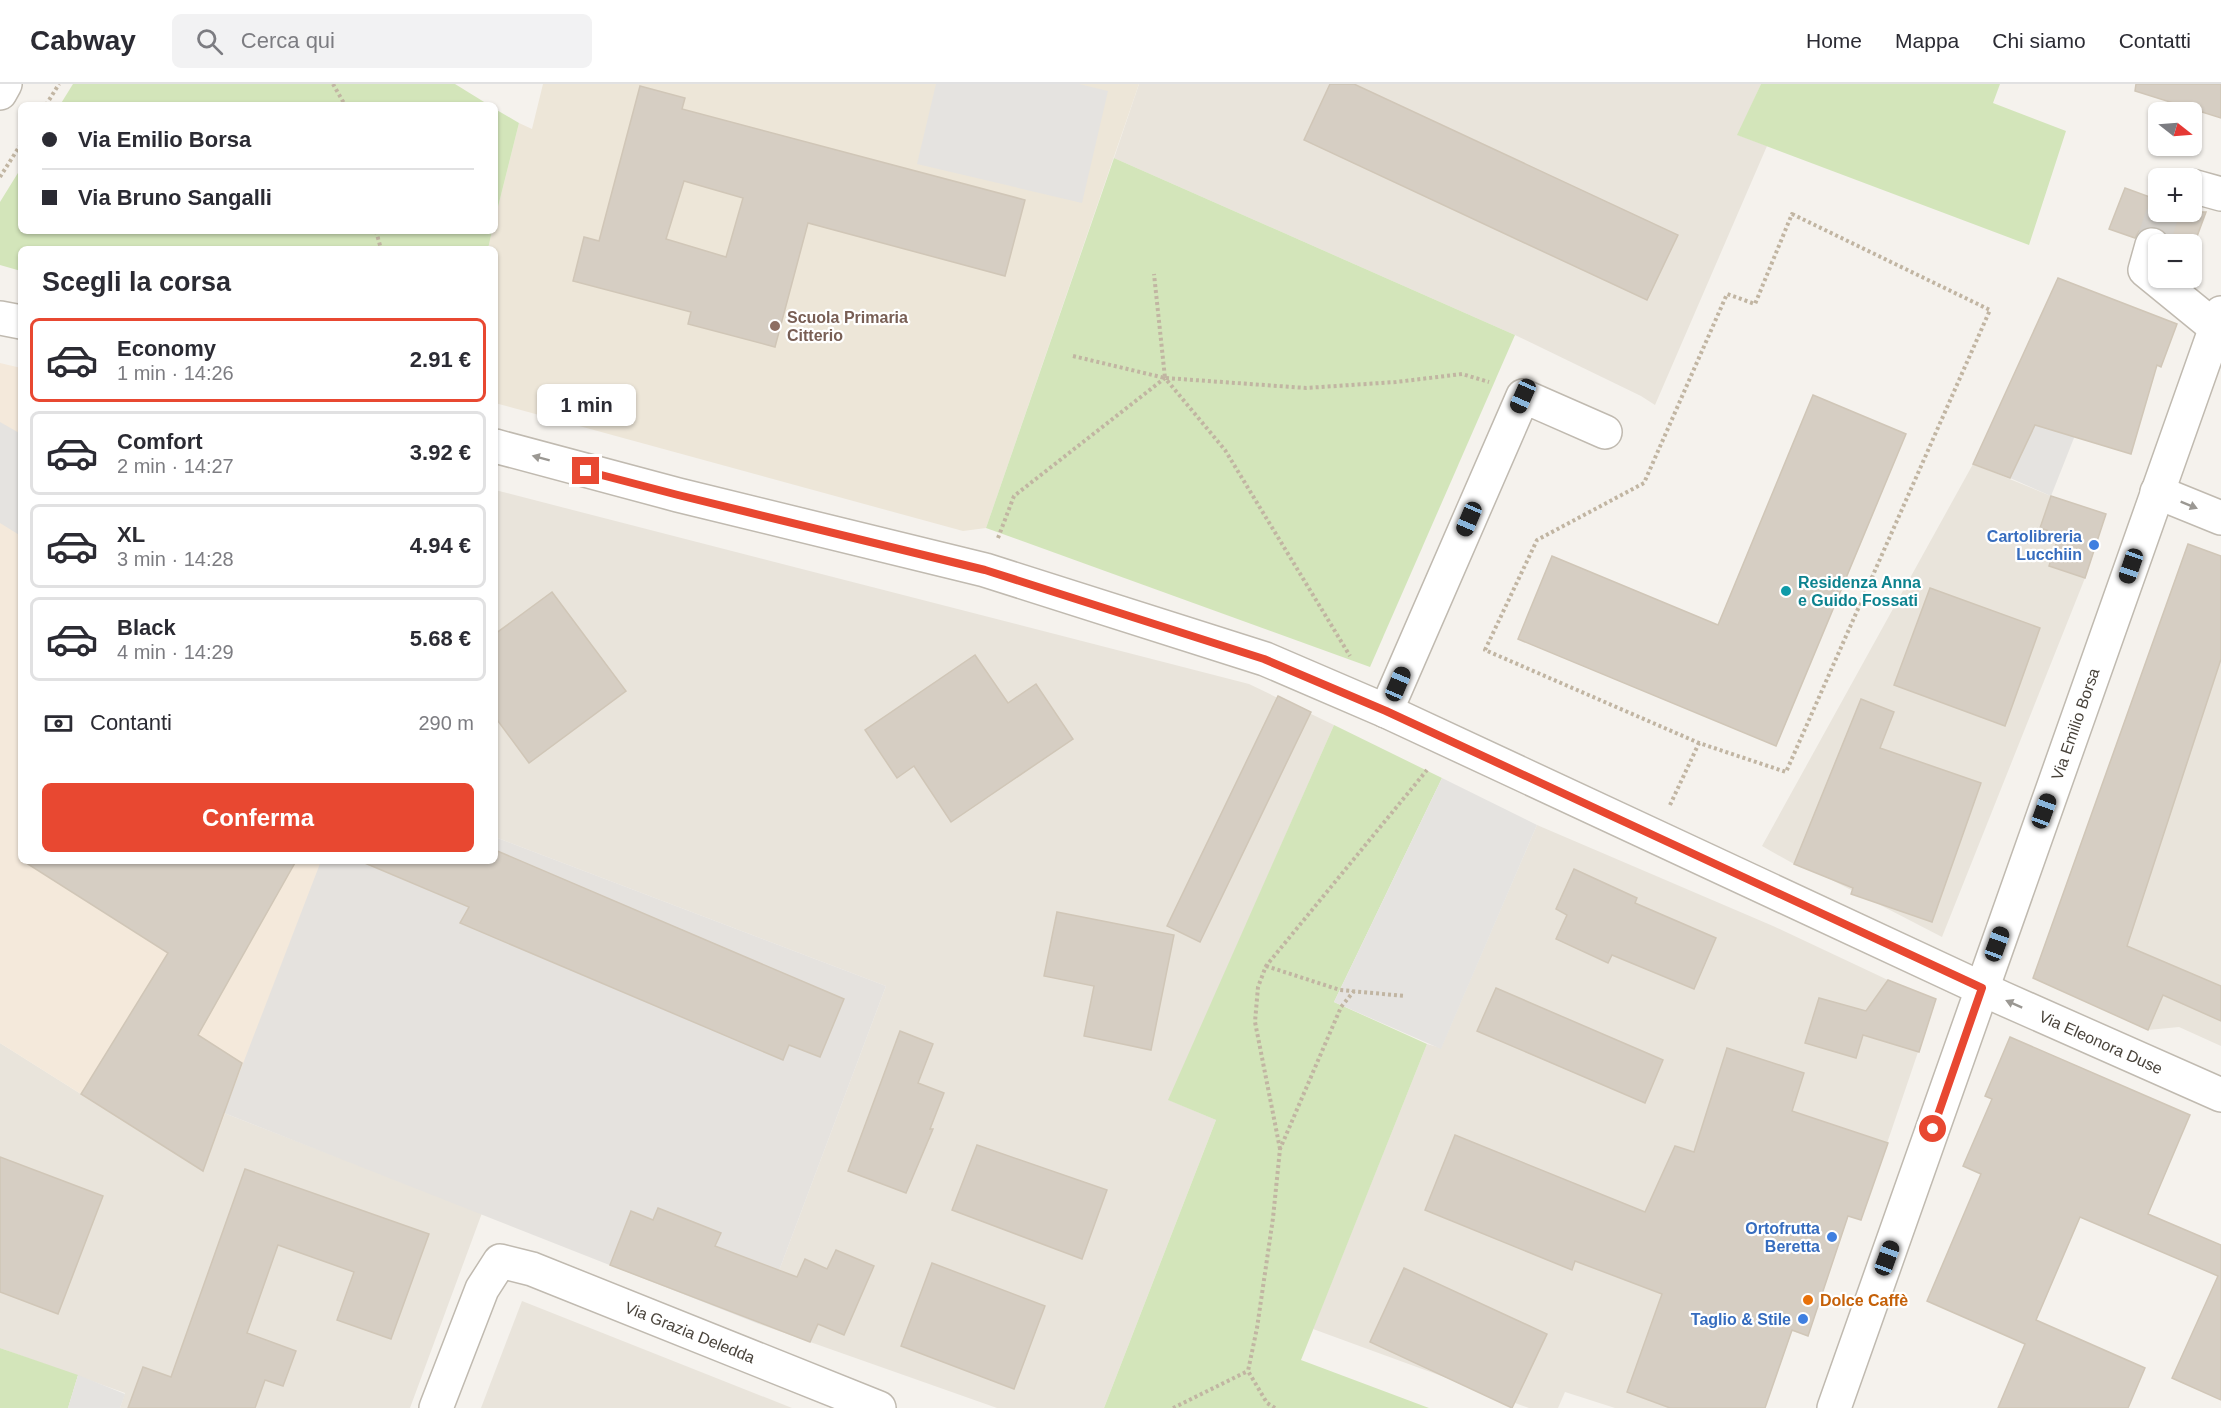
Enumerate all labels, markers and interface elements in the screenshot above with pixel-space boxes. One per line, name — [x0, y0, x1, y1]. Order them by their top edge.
search box — [172, 14, 592, 68]
text: Cabway — [30, 25, 136, 56]
icon: search — [193, 25, 226, 58]
text: Cerca qui — [241, 28, 335, 53]
text: Home — [1806, 29, 1862, 52]
text: Mappa — [1895, 29, 1959, 52]
text: Chi siamo — [1992, 29, 2086, 52]
text: Contatti — [2119, 29, 2191, 52]
north arrow — [2148, 102, 2202, 156]
map controls — [2148, 102, 2202, 288]
text: Via Emilio Borsa — [78, 127, 251, 152]
button: + — [2148, 168, 2202, 222]
text: Via Bruno Sangalli — [78, 185, 272, 210]
button: − — [2148, 234, 2202, 288]
text: Scegli la corsa — [42, 267, 231, 297]
place label: Scuola Primaria Citterio — [787, 309, 908, 344]
marker: Scuola Primaria Citterio — [768, 319, 782, 333]
icon: car — [45, 333, 99, 387]
text: Economy — [117, 336, 216, 361]
text: 2.91 € — [410, 347, 471, 372]
text: 1 min · 14:26 — [117, 362, 234, 384]
car — [1507, 376, 1539, 416]
callout: 1 min — [536, 384, 636, 426]
text: 1 min — [560, 394, 613, 416]
icon: car — [45, 426, 99, 480]
text: Comfort — [117, 429, 203, 454]
text: 3.92 € — [410, 440, 471, 465]
one-way arrow — [532, 453, 550, 462]
text: 2 min · 14:27 — [117, 455, 234, 477]
route end — [572, 457, 599, 484]
car — [1454, 499, 1484, 539]
one-way arrow — [2180, 501, 2198, 510]
icon: car — [45, 519, 99, 573]
text: XL — [117, 522, 145, 547]
place label: Cartolibreria Lucchiin — [1987, 528, 2082, 563]
text: 4.94 € — [410, 533, 471, 558]
marker: Cartolibreria Lucchiin — [2087, 538, 2101, 552]
car — [2117, 546, 2145, 586]
text: 3 min · 14:28 — [117, 548, 234, 570]
place label: Residenza Anna e Guido Fossati — [1798, 574, 1921, 609]
marker: Residenza Anna e Guido Fossati — [1779, 584, 1793, 598]
icon: car — [45, 612, 99, 666]
text: Black — [117, 615, 176, 640]
text: 5.68 € — [410, 626, 471, 651]
text: 4 min · 14:29 — [117, 641, 234, 663]
car — [1383, 664, 1413, 704]
street label: Via Emilio Borsa — [2048, 666, 2103, 782]
icon: cash — [42, 707, 75, 740]
text: Contanti — [90, 710, 172, 735]
text: 290 m — [418, 712, 474, 734]
button: Conferma — [42, 783, 474, 852]
car — [2029, 791, 2059, 831]
car — [1982, 924, 2012, 964]
one-way arrow — [2005, 999, 2022, 1008]
street label: Via Eleonora Duse — [2037, 1008, 2165, 1077]
route start — [1919, 1115, 1946, 1142]
place label: Ortofrutta Beretta — [1745, 1220, 1820, 1255]
marker: Ortofrutta Beretta — [1825, 1230, 1839, 1244]
car — [1872, 1238, 1902, 1278]
place label: Dolce Caffè — [1820, 1292, 1908, 1309]
marker: Dolce Caffè — [1801, 1293, 1815, 1307]
street label: Via Grazia Deledda — [622, 1299, 757, 1366]
place label: Taglio & Stile — [1691, 1311, 1791, 1328]
marker: Taglio & Stile — [1796, 1312, 1810, 1326]

